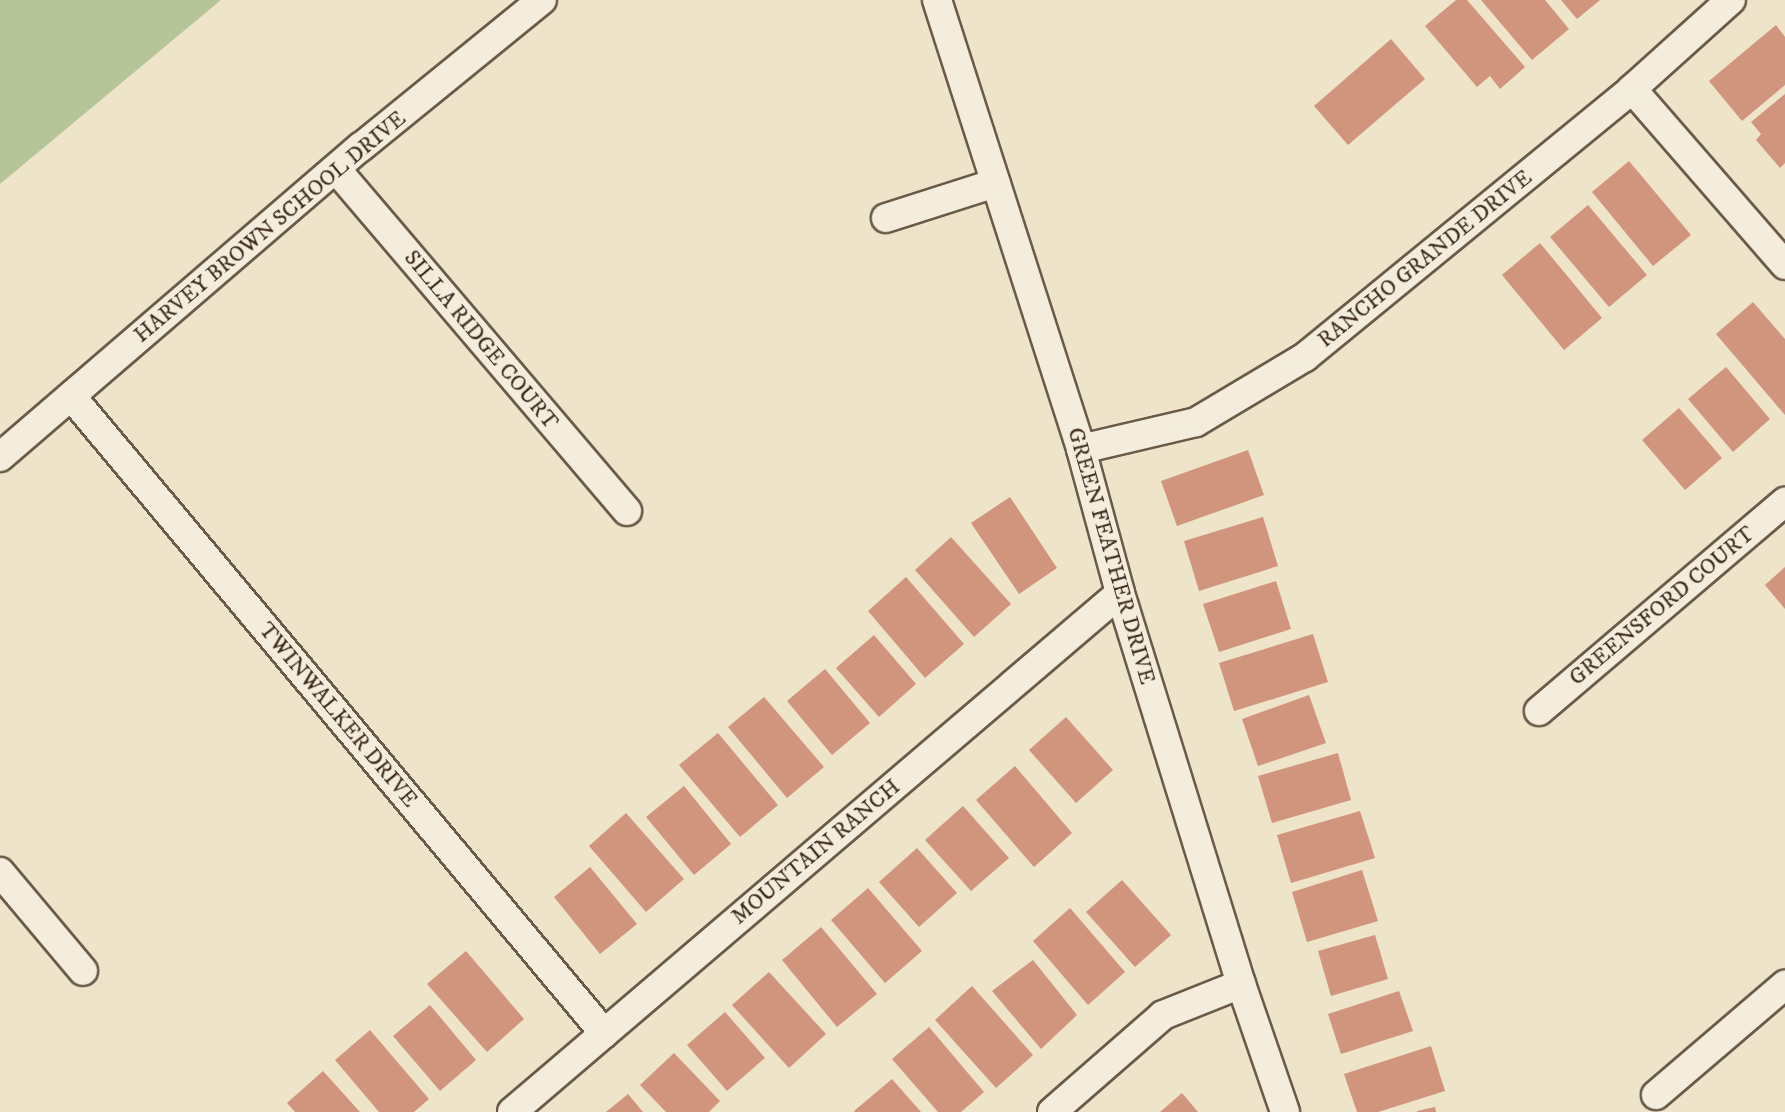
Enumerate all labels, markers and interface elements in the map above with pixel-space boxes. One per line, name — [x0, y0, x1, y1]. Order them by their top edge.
street label: HARVEY BROWN SCHOOL DRIVE — [129, 106, 411, 348]
street label: RANCHO GRANDE DRIVE — [1313, 165, 1537, 353]
street label: SILLA RIDGE COURT — [398, 245, 564, 435]
street label: GREEN FEATHER DRIVE — [1062, 425, 1160, 687]
street label: GREENSFORD COURT — [1564, 521, 1760, 691]
street label: TWINWALKER DRIVE — [253, 617, 423, 813]
street label: MOUNTAIN RANCH — [726, 774, 906, 930]

